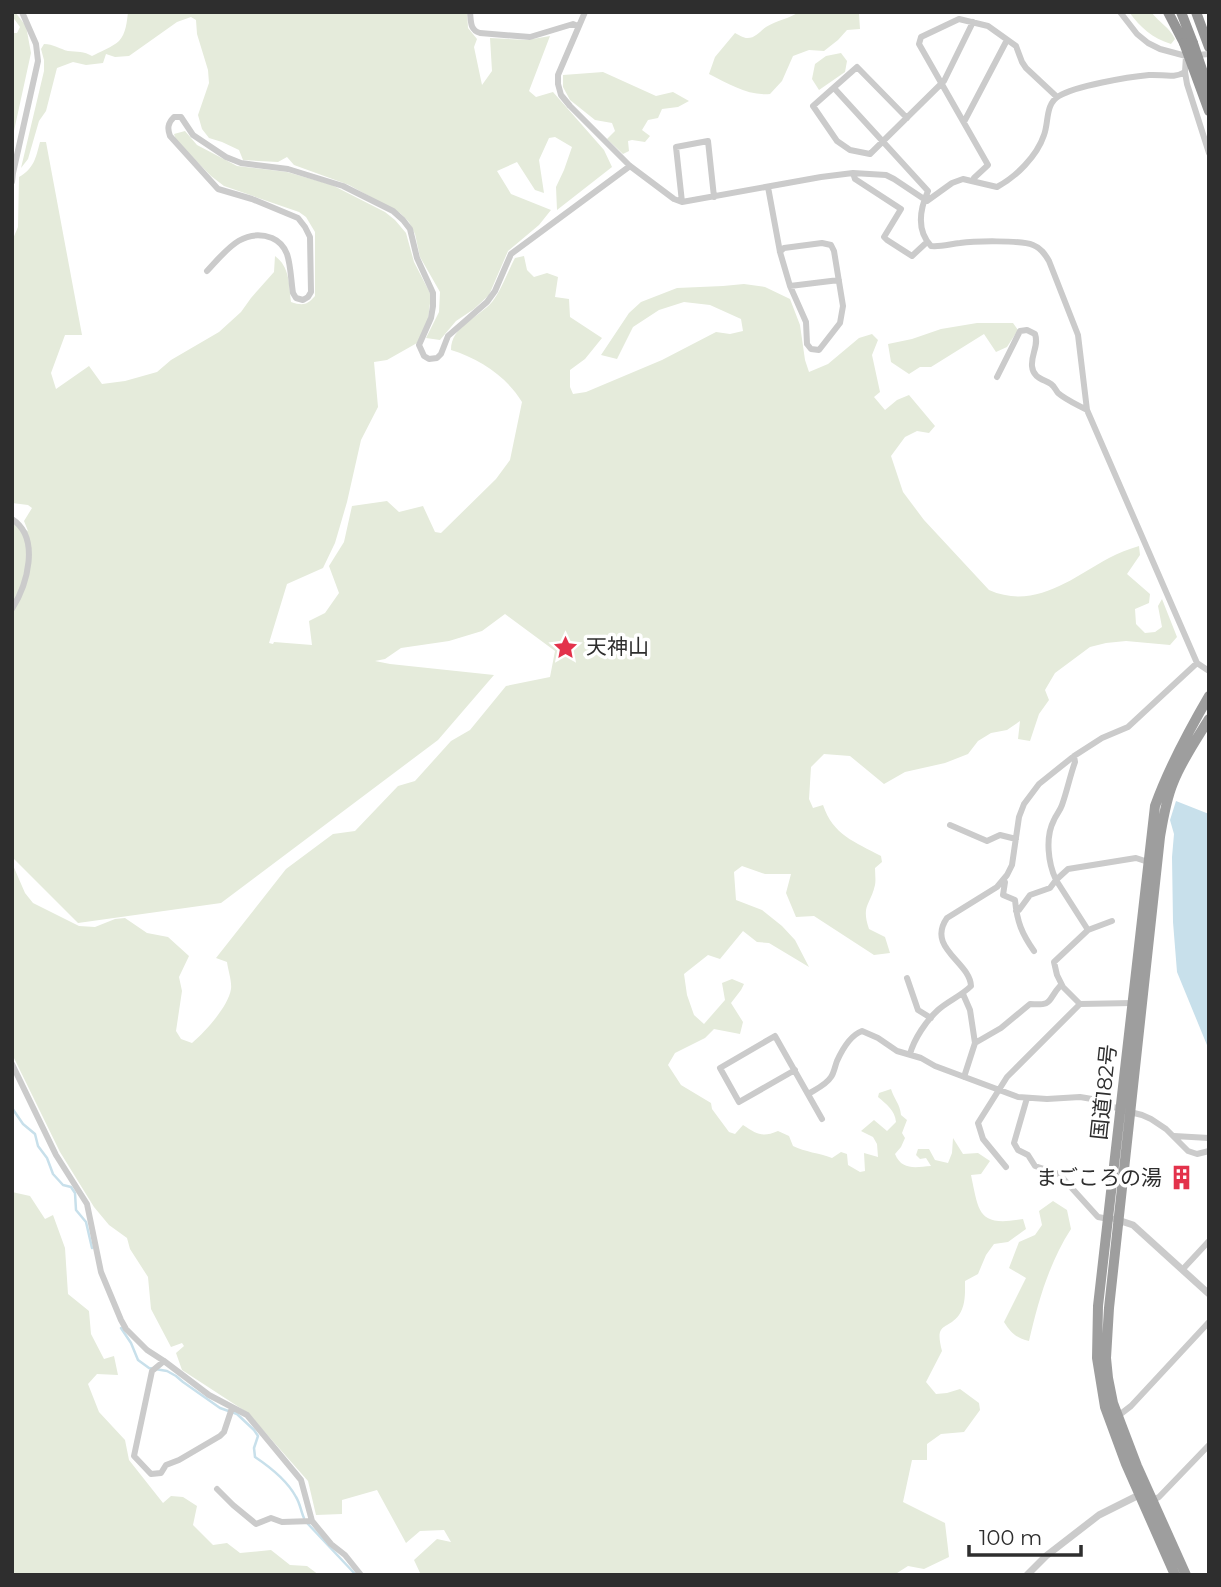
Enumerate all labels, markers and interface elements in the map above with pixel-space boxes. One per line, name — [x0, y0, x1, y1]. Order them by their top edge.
place icon: 天神山 — [552, 633, 580, 661]
place label: 天神山 — [586, 634, 649, 659]
street label: 国道182号 — [1086, 1043, 1121, 1141]
building icon: まごころの湯 — [1168, 1164, 1196, 1192]
place label: まごころの湯 — [1036, 1165, 1162, 1190]
scale bar — [969, 1514, 1081, 1558]
text: 100 m — [979, 1525, 1042, 1550]

